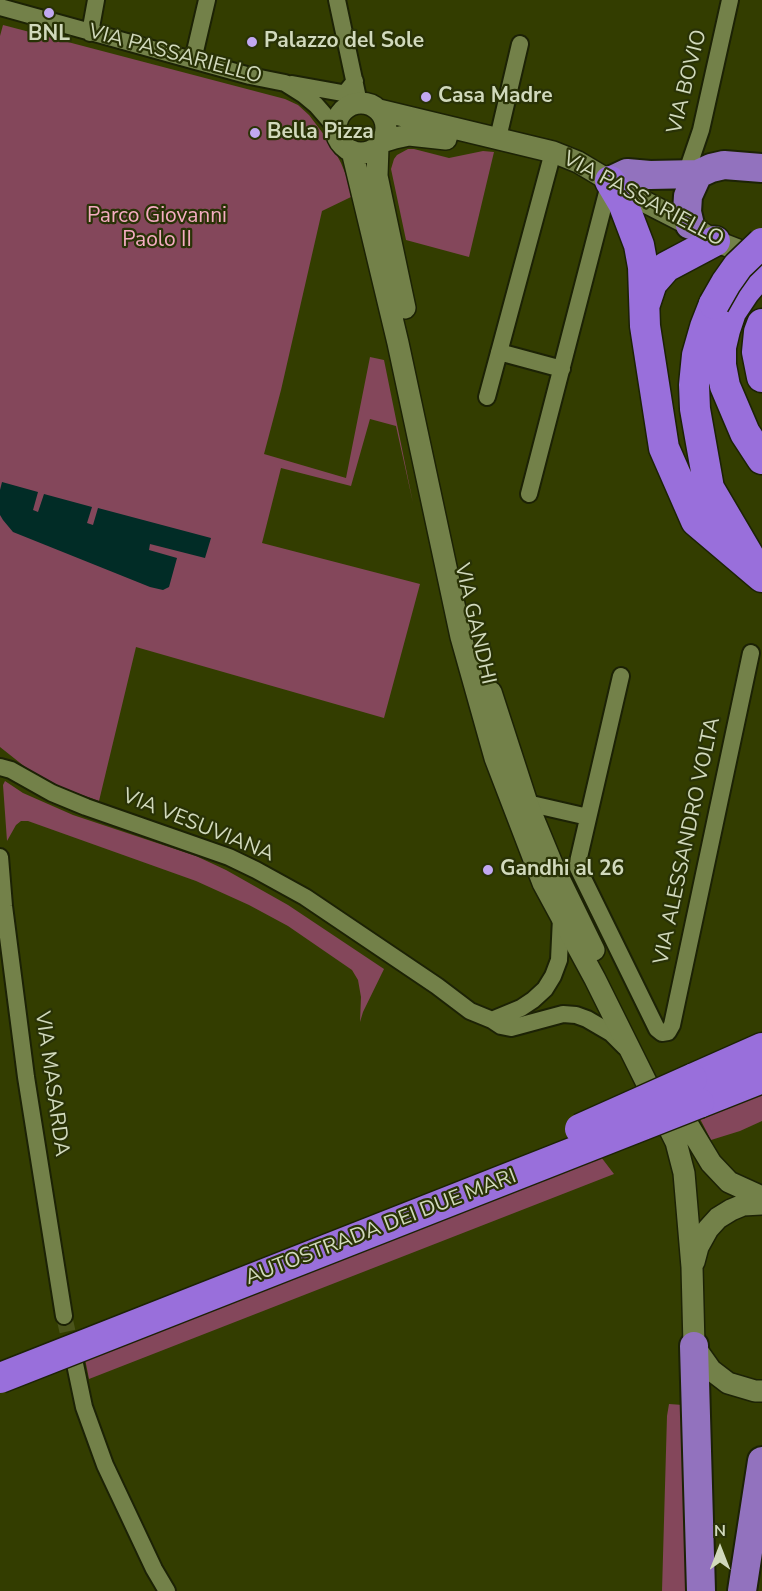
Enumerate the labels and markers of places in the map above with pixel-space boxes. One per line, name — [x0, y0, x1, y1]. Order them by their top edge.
marker: BNL — [42, 6, 56, 20]
place label: BNL — [28, 22, 70, 48]
place label: Palazzo del Sole — [264, 29, 424, 55]
marker: Palazzo del Sole — [245, 35, 259, 49]
place label: Casa Madre — [438, 84, 553, 110]
marker: Casa Madre — [419, 90, 433, 104]
place label: Bella Pizza — [267, 120, 374, 146]
marker: Bella Pizza — [248, 126, 262, 140]
place label: Gandhi al 26 — [500, 857, 624, 883]
marker: Gandhi al 26 — [481, 863, 495, 877]

